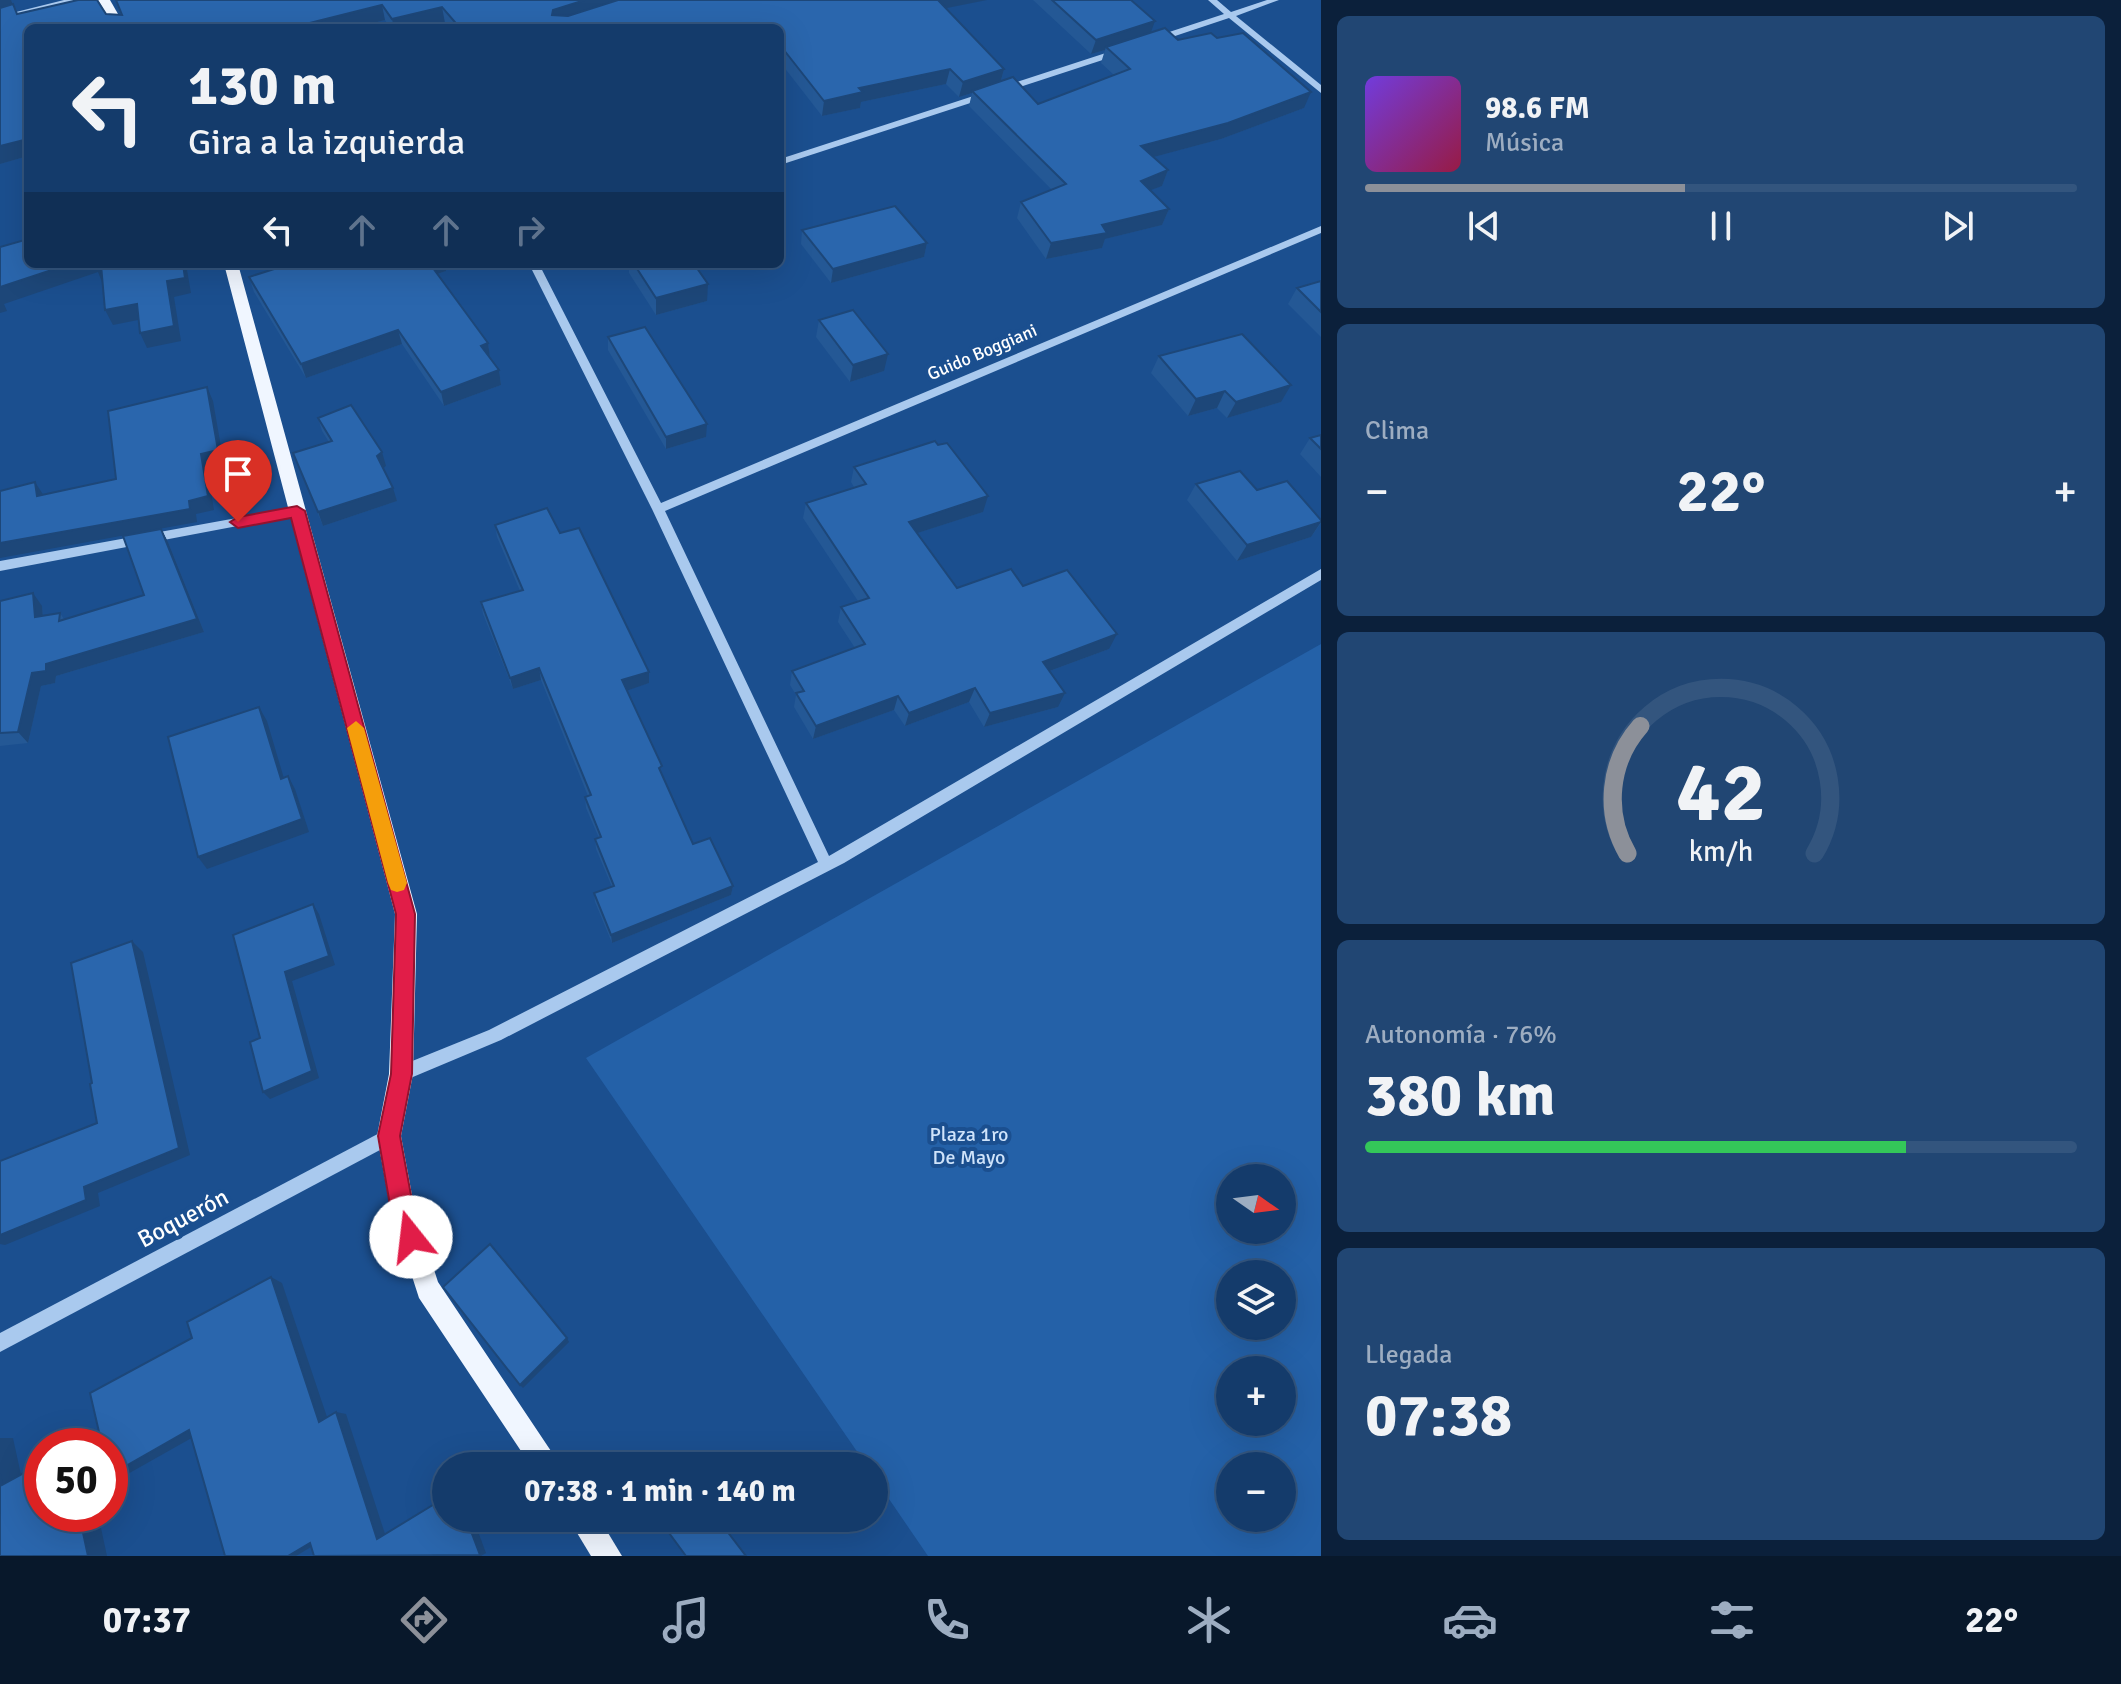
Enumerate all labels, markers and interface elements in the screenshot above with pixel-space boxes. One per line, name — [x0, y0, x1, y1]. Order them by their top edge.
text: 130 m — [188, 51, 336, 120]
icon: left — [56, 56, 160, 160]
text: 98.6 FM — [1485, 90, 1590, 127]
text: Gira a la izquierda — [188, 120, 465, 165]
text: Música — [1485, 127, 1564, 159]
icon: previous — [1462, 204, 1506, 248]
icon: pause — [1699, 204, 1743, 248]
icon: next — [1936, 204, 1980, 248]
icon: left — [256, 208, 300, 252]
icon: ahead — [340, 208, 384, 252]
icon: ahead — [424, 208, 468, 252]
icon: right — [508, 208, 552, 252]
street label: Guido Boggiani — [924, 319, 1040, 385]
text: Clima — [1365, 415, 1429, 447]
pin — [204, 440, 272, 522]
icon: arrive — [216, 452, 260, 496]
text: 22° — [1677, 455, 1765, 529]
text: − — [1365, 465, 1389, 519]
text: + — [2053, 465, 2077, 519]
text: 42 — [1676, 742, 1766, 844]
text: km/h — [1689, 834, 1753, 869]
text: Autonomía · 76% — [1365, 1019, 1557, 1051]
text: 380 km — [1365, 1059, 1555, 1133]
park label: Plaza 1ro De Mayo — [929, 1122, 1009, 1170]
north arrow — [1216, 1164, 1296, 1244]
map controls — [1216, 1164, 1296, 1532]
street label: Boquerón — [132, 1182, 234, 1254]
position arrow — [369, 1195, 453, 1279]
button: layers — [1216, 1260, 1296, 1340]
text: Llegada — [1365, 1339, 1452, 1371]
button: + — [1216, 1356, 1296, 1436]
text: 07:38 — [1365, 1379, 1512, 1453]
speed limit sign: 50 — [24, 1428, 128, 1532]
button: − — [1216, 1452, 1296, 1532]
text: 07:38 · 1 min · 140 m — [524, 1473, 796, 1510]
icon: directions — [396, 1592, 452, 1648]
icon: music — [658, 1592, 714, 1648]
icon: phone — [919, 1592, 975, 1648]
icon: climate — [1181, 1592, 1237, 1648]
icon: car — [1442, 1592, 1498, 1648]
icon: filters — [1704, 1592, 1760, 1648]
text: 07:37 — [103, 1598, 191, 1643]
text: 22° — [1965, 1598, 2018, 1643]

